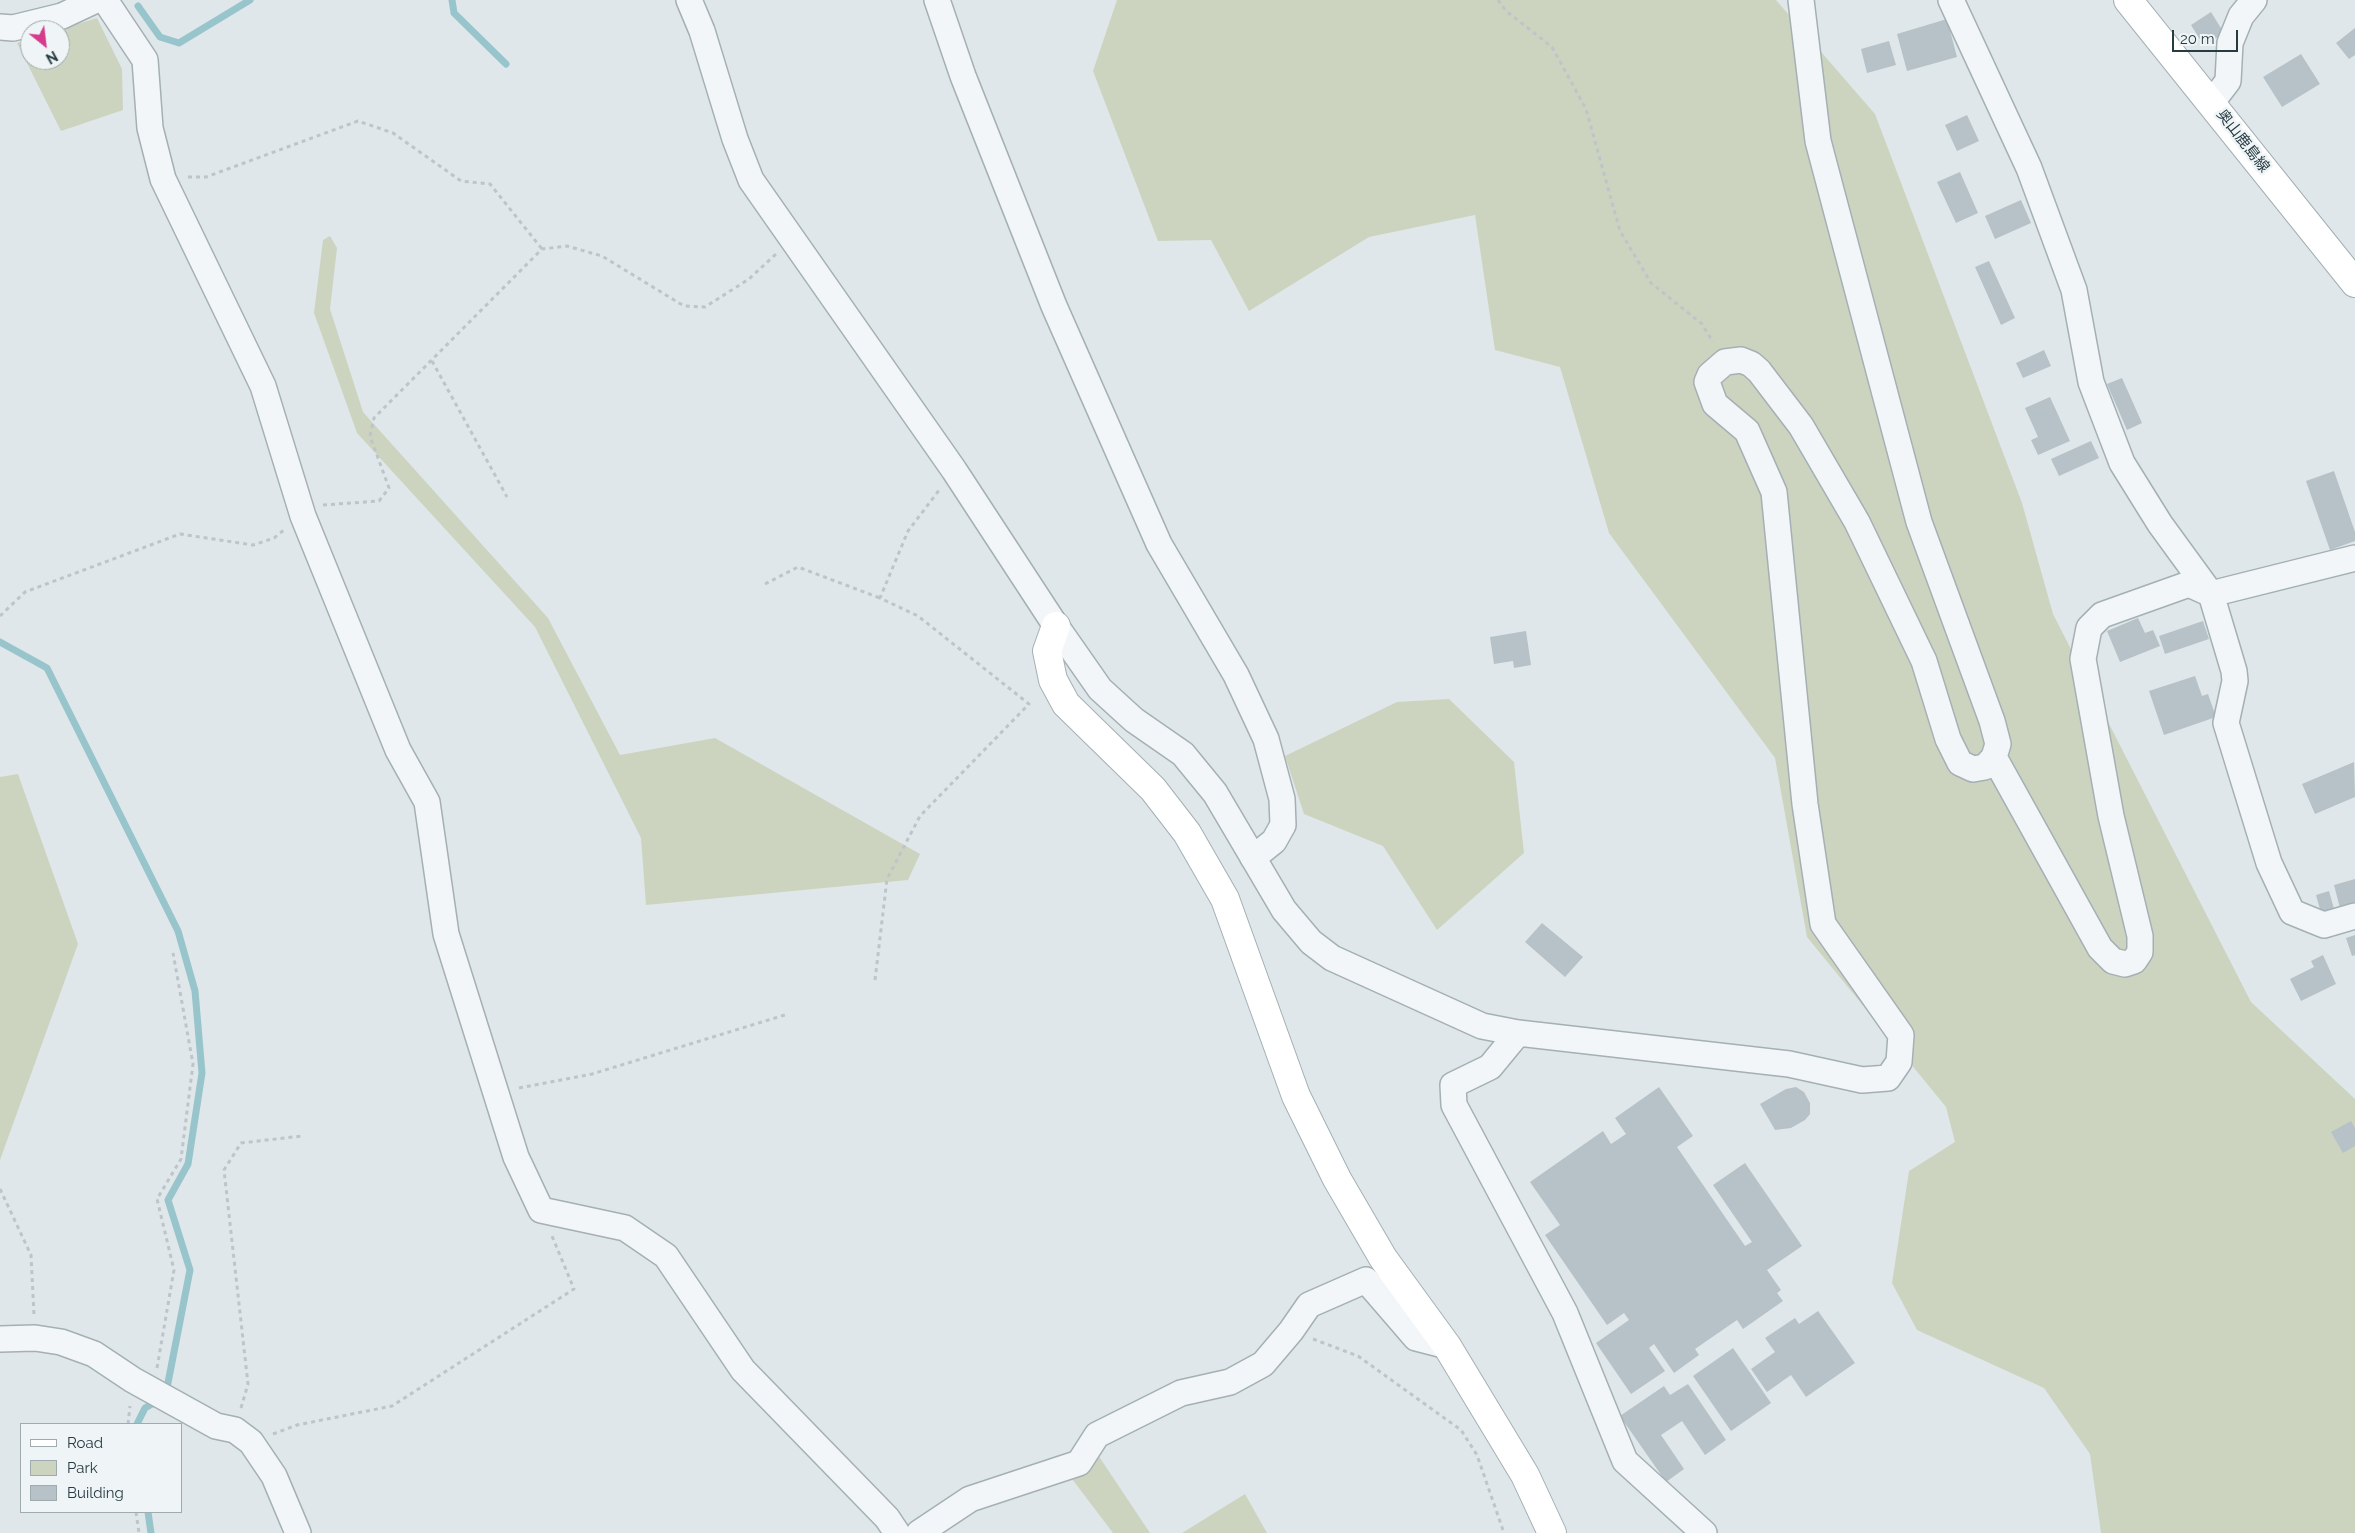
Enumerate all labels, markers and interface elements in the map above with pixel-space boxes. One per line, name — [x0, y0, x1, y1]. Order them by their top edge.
north arrow — [20, 20, 70, 70]
scale bar — [2175, 20, 2241, 52]
text: 20 m — [2180, 30, 2215, 48]
text: N — [43, 48, 60, 67]
street label: 奥山鹿島線 — [2213, 106, 2273, 176]
legend — [20, 1423, 182, 1513]
text: Road — [67, 1434, 103, 1452]
text: Park — [67, 1459, 98, 1477]
text: Building — [67, 1484, 124, 1502]

